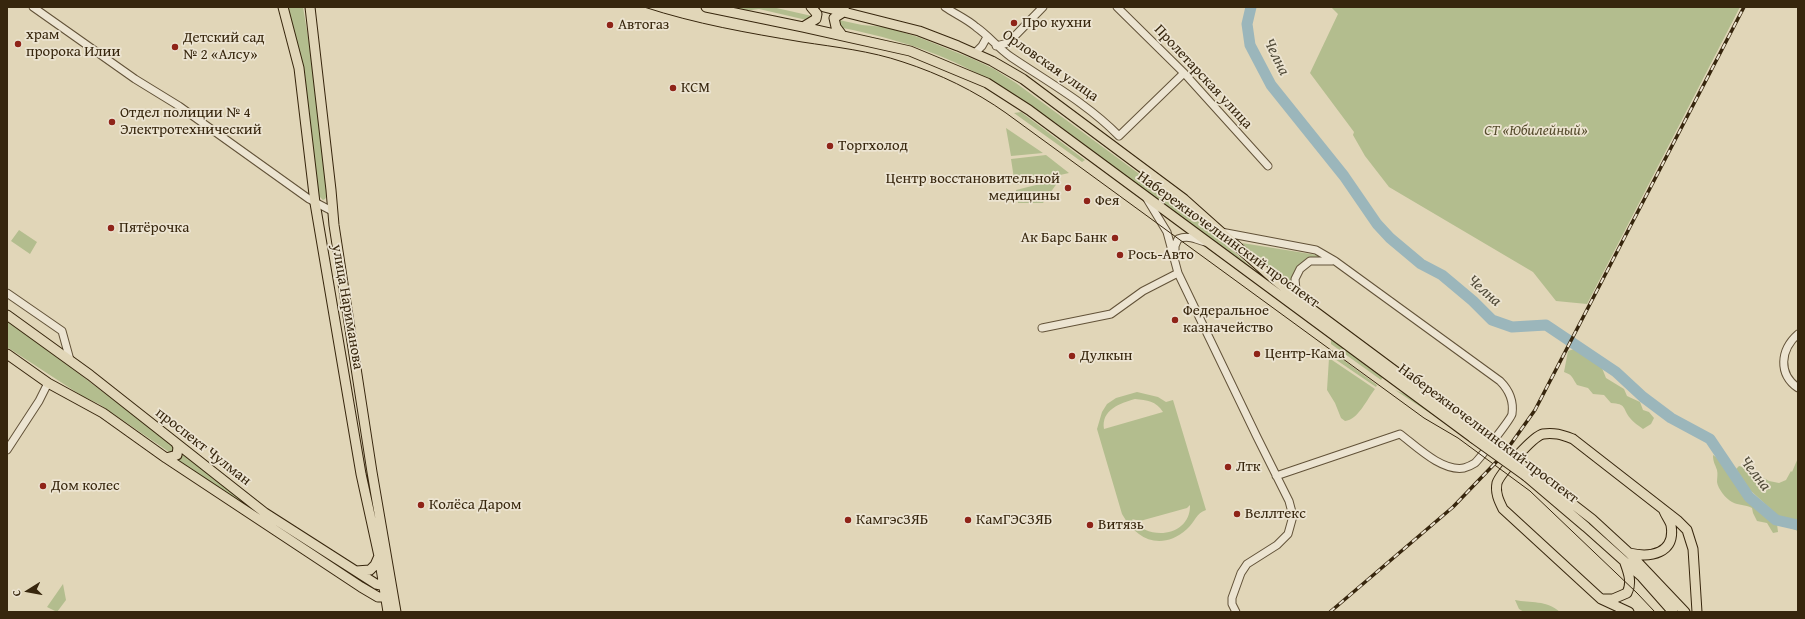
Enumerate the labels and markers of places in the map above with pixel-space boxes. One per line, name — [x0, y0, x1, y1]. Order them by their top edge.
place label: Про кухни — [1022, 14, 1091, 32]
place label: Автогаз — [618, 16, 669, 34]
marker: Про кухни — [1009, 18, 1019, 28]
marker: Автогаз — [605, 20, 615, 30]
place label: храм пророка Илии — [26, 26, 120, 61]
place label: Детский сад № 2 «Алсу» — [183, 29, 264, 64]
marker: храм пророка Илии — [13, 39, 23, 49]
marker: Детский сад № 2 «Алсу» — [170, 42, 180, 52]
place label: КСМ — [681, 79, 710, 97]
marker: КСМ — [668, 83, 678, 93]
place label: Отдел полиции № 4 Электротехнический — [120, 104, 262, 139]
marker: Отдел полиции № 4 Электротехнический — [107, 117, 117, 127]
place label: Торгхолод — [838, 137, 908, 155]
marker: Торгхолод — [825, 141, 835, 151]
place label: Центр восстановительной медицины — [886, 170, 1060, 205]
marker: Центр восстановительной медицины — [1063, 183, 1073, 193]
place label: Фея — [1095, 192, 1119, 210]
marker: Фея — [1082, 196, 1092, 206]
place label: Пятёрочка — [119, 219, 189, 237]
marker: Пятёрочка — [106, 223, 116, 233]
place label: Ак Барс Банк — [1021, 229, 1107, 247]
marker: Ак Барс Банк — [1110, 233, 1120, 243]
place label: Рось-Авто — [1128, 246, 1194, 264]
marker: Рось-Авто — [1115, 250, 1125, 260]
place label: Федеральное казначейство — [1183, 302, 1273, 337]
marker: Федеральное казначейство — [1170, 315, 1180, 325]
place label: Центр-Кама — [1265, 345, 1345, 363]
place label: Дулкын — [1080, 347, 1133, 365]
marker: Центр-Кама — [1252, 349, 1262, 359]
marker: Дулкын — [1067, 351, 1077, 361]
place label: Лтк — [1236, 458, 1261, 476]
marker: Лтк — [1223, 462, 1233, 472]
place label: Дом колес — [51, 477, 120, 495]
marker: Дом колес — [38, 481, 48, 491]
place label: Колёса Даром — [429, 496, 521, 514]
marker: Колёса Даром — [416, 500, 426, 510]
place label: Веллтекс — [1245, 505, 1306, 523]
marker: Веллтекс — [1232, 509, 1242, 519]
place label: КамгэсЗЯБ — [856, 511, 928, 529]
place label: КамГЭСЗЯБ — [976, 511, 1052, 529]
marker: КамгэсЗЯБ — [843, 515, 853, 525]
marker: КамГЭСЗЯБ — [963, 515, 973, 525]
place label: Витязь — [1098, 516, 1144, 534]
marker: Витязь — [1085, 520, 1095, 530]

